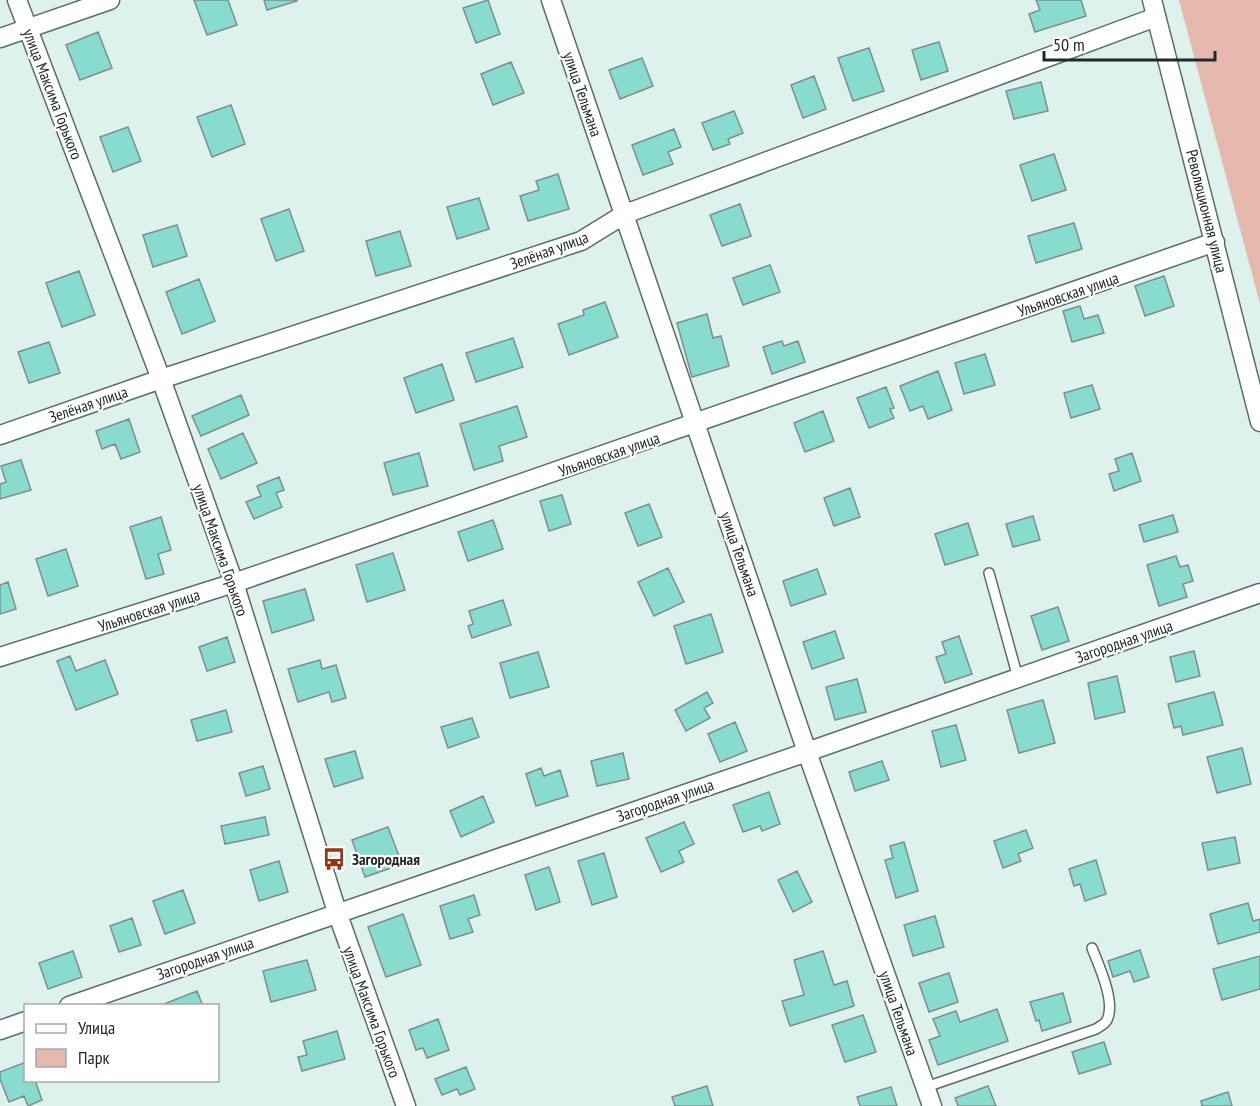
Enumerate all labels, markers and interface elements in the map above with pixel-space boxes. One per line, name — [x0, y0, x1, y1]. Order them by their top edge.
scale bar — [1044, 24, 1215, 62]
street label: улица Максима Горького — [19, 26, 87, 162]
text: 50 m — [1053, 33, 1085, 56]
street label: улица Тельмана — [559, 49, 607, 139]
street label: Революционная улица — [1182, 147, 1232, 275]
street label: Зелёная улица — [507, 227, 591, 273]
street label: Ульяновская улица — [1015, 267, 1121, 321]
street label: Зелёная улица — [46, 381, 130, 427]
street label: Ульяновская улица — [556, 427, 662, 481]
street label: улица Максима Горького — [189, 481, 253, 619]
street label: улица Тельмана — [716, 509, 764, 599]
street label: Ульяновская улица — [96, 584, 202, 636]
street label: Загородная улица — [1073, 615, 1175, 667]
street label: Загородная улица — [614, 774, 716, 826]
bus stop icon: Загородная — [321, 846, 347, 872]
place label: Загородная — [352, 849, 420, 869]
street label: Загородная улица — [154, 932, 256, 984]
street label: улица Максима Горького — [339, 944, 405, 1080]
street label: улица Тельмана — [875, 968, 923, 1058]
legend — [24, 1004, 219, 1082]
text: Улица — [78, 1016, 115, 1039]
text: Парк — [78, 1046, 109, 1069]

